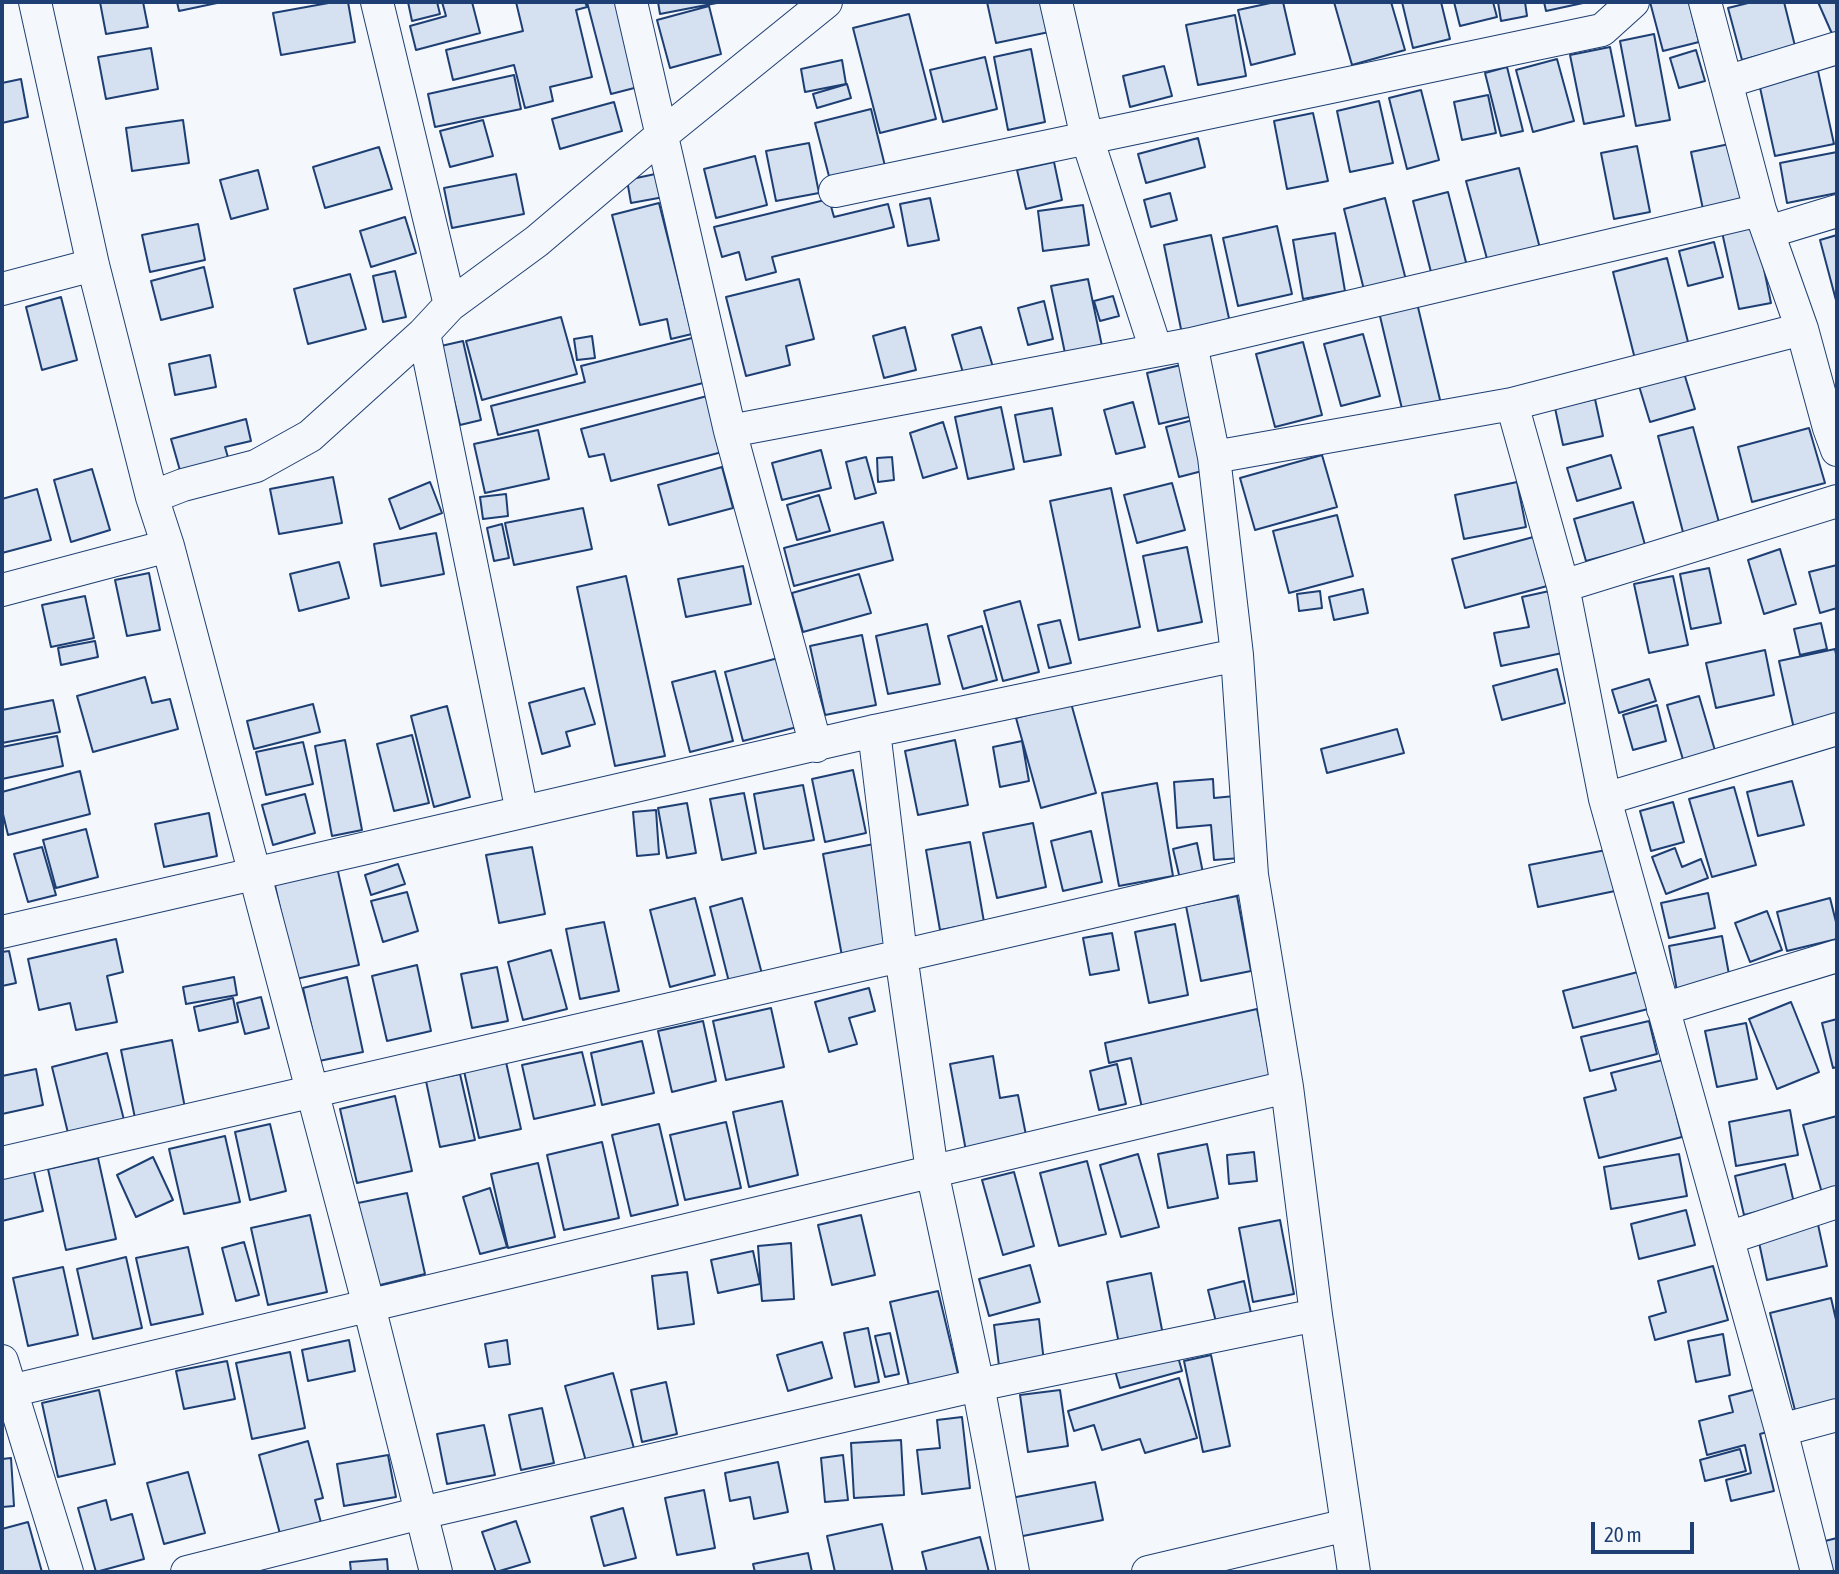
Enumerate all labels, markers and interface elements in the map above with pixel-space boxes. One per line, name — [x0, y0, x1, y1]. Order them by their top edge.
scale bar — [1594, 1508, 1697, 1552]
text: 20 m — [1604, 1522, 1642, 1546]

